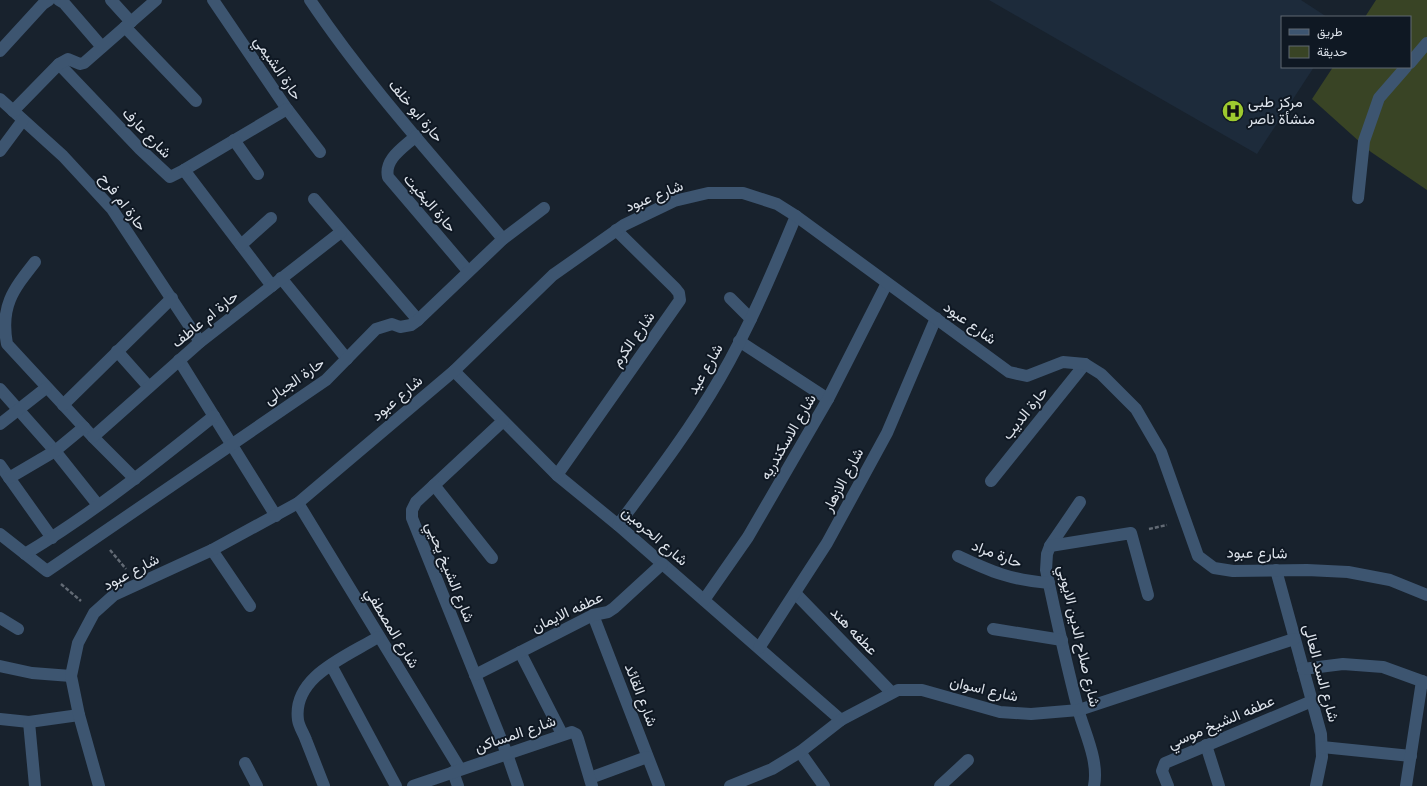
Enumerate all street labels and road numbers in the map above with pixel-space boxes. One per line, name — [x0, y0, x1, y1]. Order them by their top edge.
street label: حارة الشيمي — [247, 32, 307, 106]
street label: حارة ابو خلف — [385, 75, 448, 146]
street label: شارع عارف — [117, 103, 176, 163]
street label: حارة ام فرح — [94, 169, 151, 236]
street label: حارة البخيت — [400, 169, 461, 236]
street label: شارع عبود — [622, 175, 687, 218]
street label: حارة ام عاطف — [167, 286, 243, 352]
street label: شارع عبود — [939, 297, 1001, 350]
street label: شارع الكرم — [607, 307, 660, 371]
street label: شارع عيد — [683, 340, 728, 398]
street label: حارة الجبالى — [260, 353, 328, 409]
street label: شارع عبود — [367, 371, 428, 426]
street label: حارة الديب — [997, 382, 1052, 443]
street label: شارع الاسكندريه — [755, 390, 822, 484]
street label: شارع الازهار — [817, 444, 869, 517]
street label: شارع الحرمين — [617, 502, 692, 571]
street label: شارع الشيخ يحيي — [418, 519, 479, 627]
street label: حارة مراد — [969, 535, 1025, 572]
street label: شارع عبود — [1226, 542, 1288, 565]
street label: شارع عبود — [99, 549, 163, 596]
street label: شارع صلاح الدين الايوبي — [1050, 563, 1105, 710]
street label: شارع المصطفي — [358, 584, 424, 674]
street label: عطفه الايمان — [528, 587, 606, 636]
street label: عطفه هند — [827, 602, 882, 659]
street label: شارع السد العالى — [1297, 622, 1344, 725]
street label: شارع القائد — [619, 661, 662, 730]
street label: شارع اسوان — [948, 671, 1020, 708]
street label: عطفه الشيخ موسي — [1165, 690, 1279, 756]
street label: شارع المساكن — [472, 711, 559, 758]

